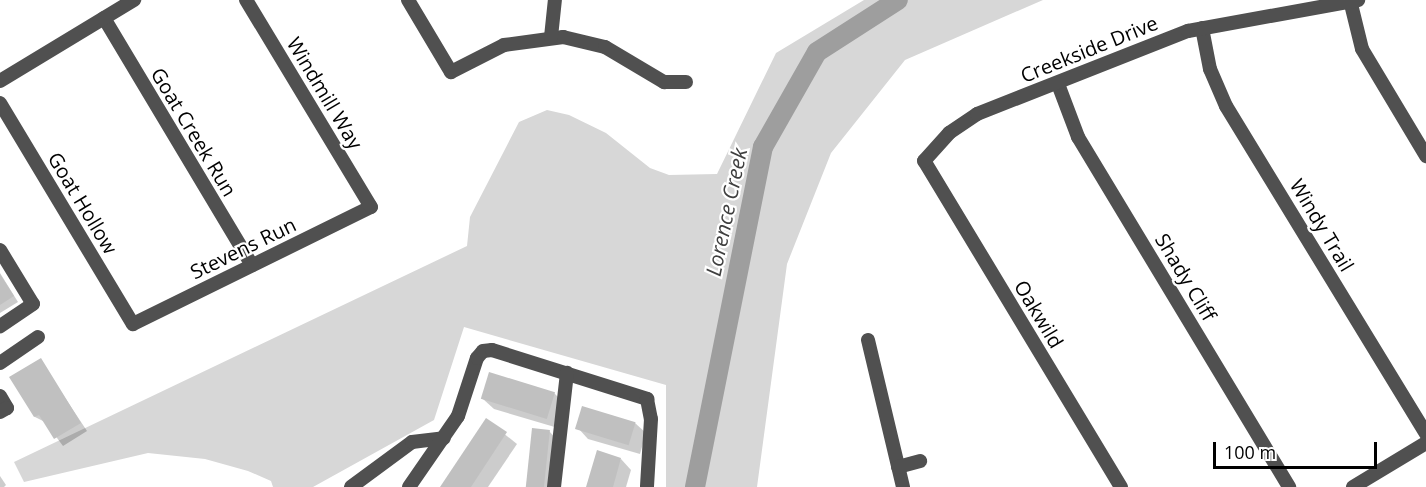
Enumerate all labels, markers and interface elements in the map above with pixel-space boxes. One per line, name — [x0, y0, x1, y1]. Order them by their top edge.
street label: Creekside Drive — [1017, 11, 1161, 87]
street label: Windmill Way — [282, 33, 368, 153]
street label: Goat Creek Run — [146, 63, 242, 201]
water label: Lorence Creek — [700, 146, 752, 278]
street label: Goat Hollow — [43, 148, 123, 258]
street label: Windy Trail — [1285, 174, 1359, 276]
street label: Stevens Run — [186, 212, 300, 284]
street label: Shady Cliff — [1150, 229, 1222, 325]
street label: Oakwild — [1009, 276, 1069, 352]
scale bar — [1216, 430, 1380, 468]
text: 100 m — [1224, 440, 1276, 464]

